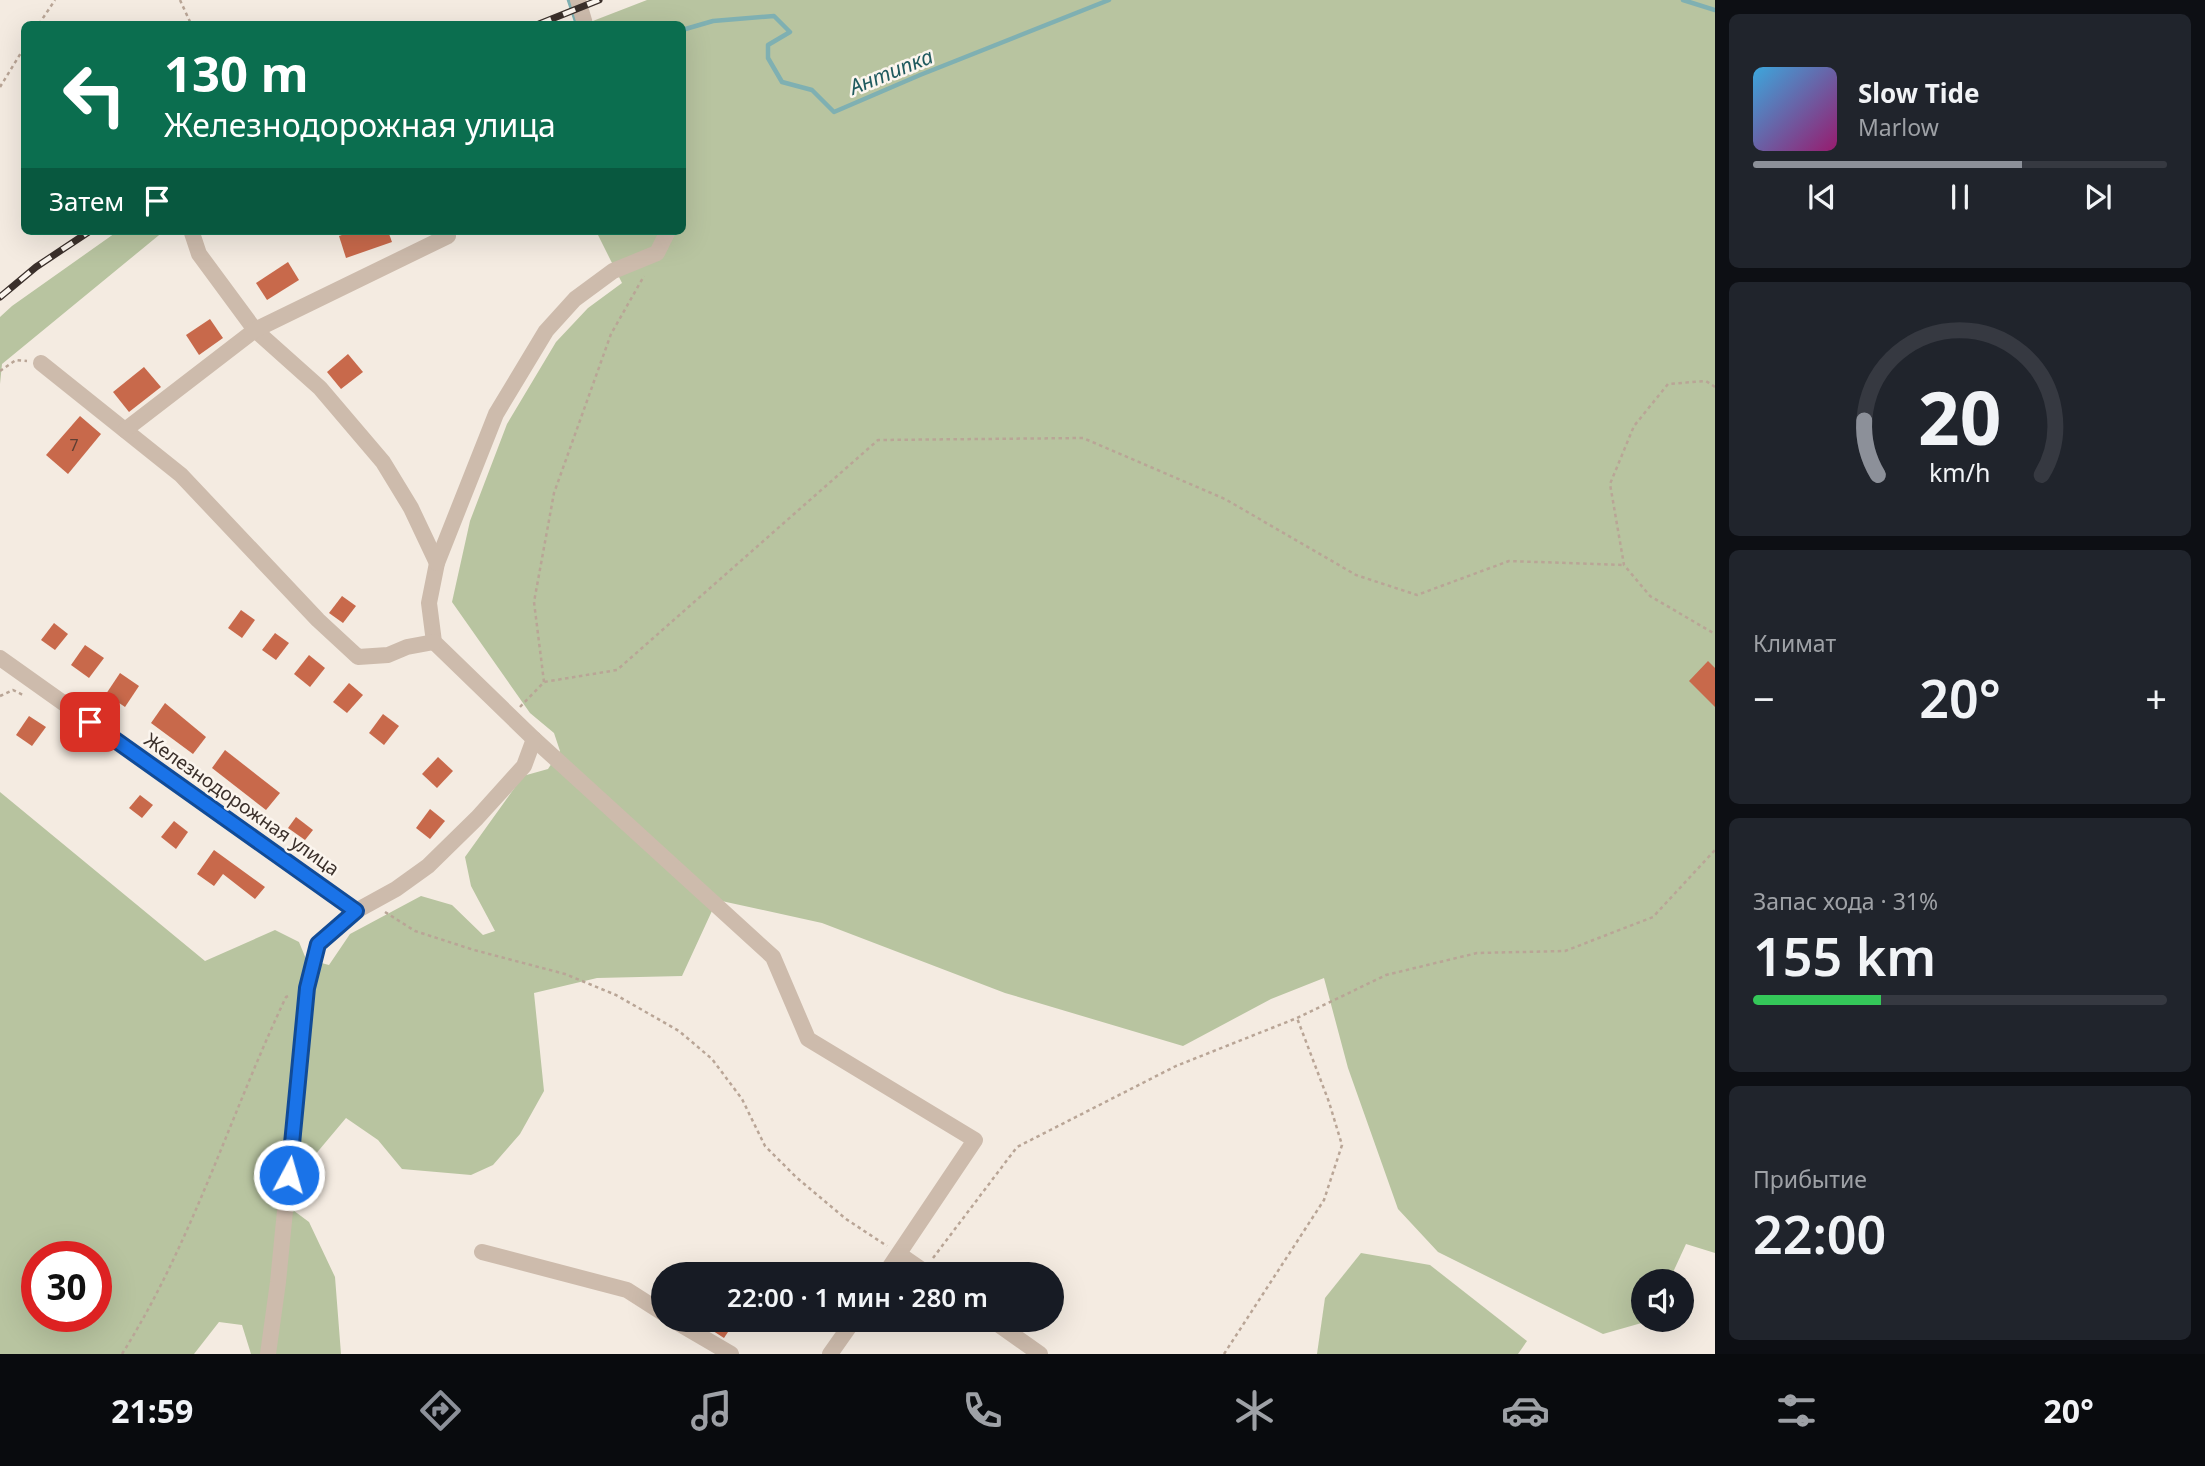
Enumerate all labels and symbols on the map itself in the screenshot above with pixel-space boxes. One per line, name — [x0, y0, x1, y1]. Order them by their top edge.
water label: Антипка — [843, 41, 937, 101]
house number: 7 — [69, 434, 79, 456]
pin — [60, 692, 120, 752]
street label: Железнодорожная улица — [139, 727, 345, 881]
position arrow — [252, 1138, 326, 1212]
speed limit sign: 30 — [21, 1241, 112, 1332]

